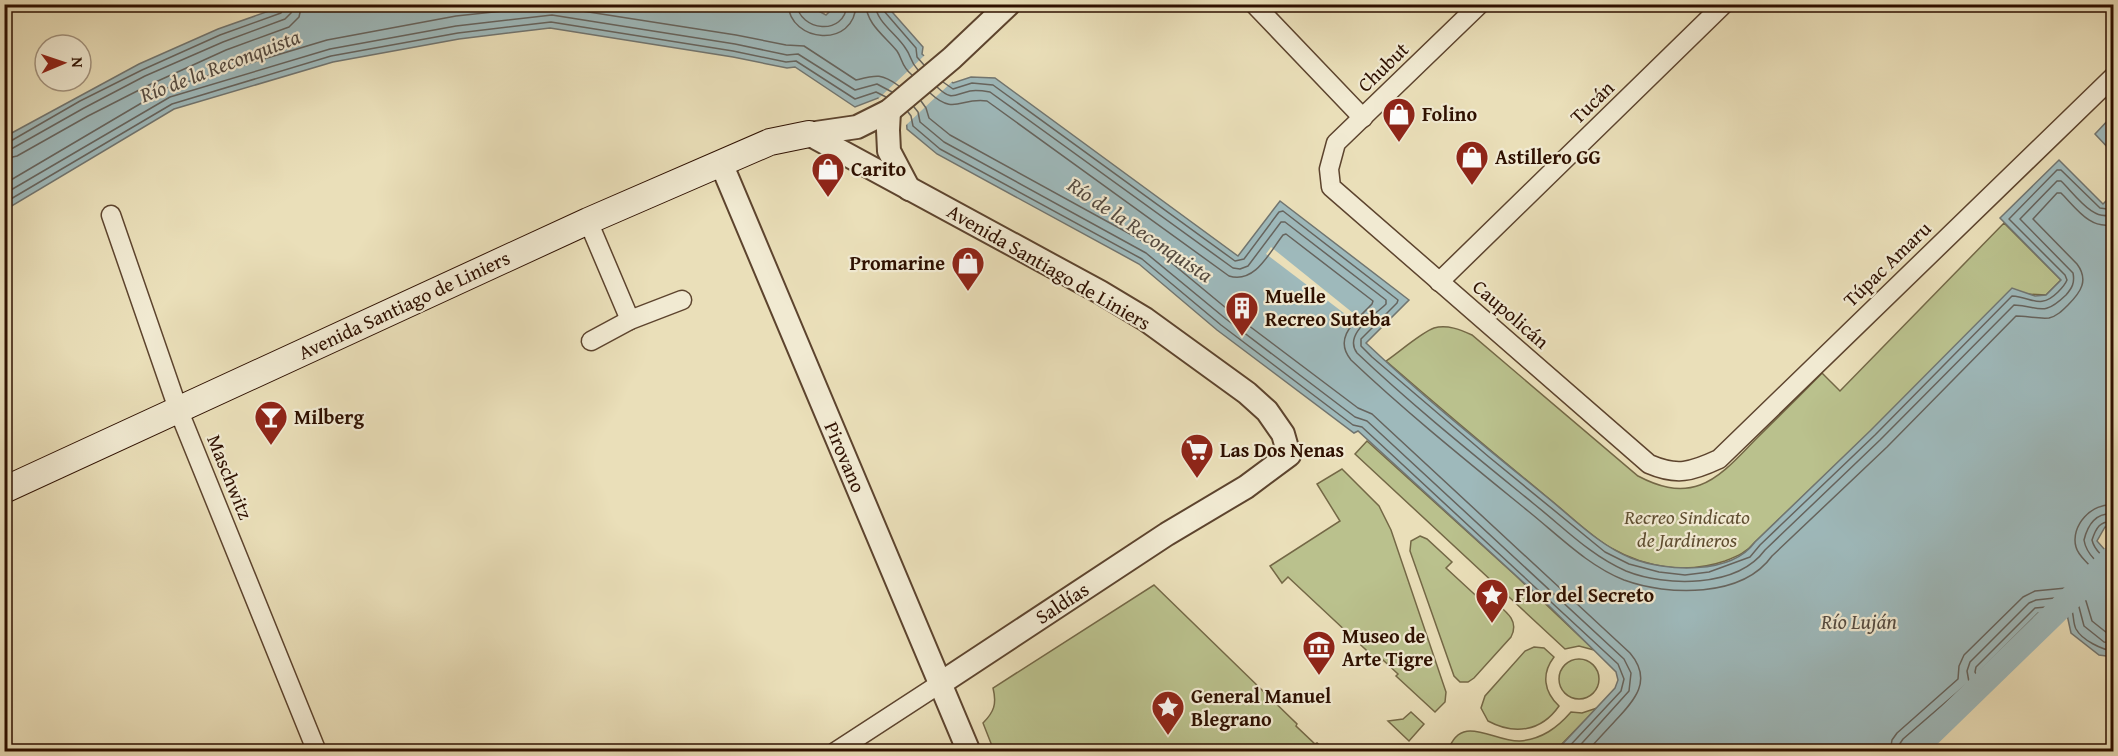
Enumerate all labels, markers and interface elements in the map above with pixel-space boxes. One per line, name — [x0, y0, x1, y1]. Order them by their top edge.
water label: Río de la Reconquista — [134, 21, 305, 111]
north arrow — [33, 33, 93, 93]
street label: Chubut — [1351, 35, 1415, 98]
text: N — [66, 57, 90, 69]
street label: Tucán — [1563, 73, 1620, 130]
shop icon: Folino — [1381, 96, 1417, 143]
place label: Folino — [1422, 99, 1477, 128]
shop icon: Astillero GG — [1454, 139, 1490, 186]
place label: Astillero GG — [1495, 142, 1601, 171]
shop icon: Carito — [810, 151, 846, 198]
place label: Carito — [851, 154, 907, 183]
water label: Río de la Reconquista — [1061, 169, 1219, 290]
street label: Avenida Santiago de Liniers — [942, 196, 1156, 337]
street label: Túpac Amaru — [1836, 214, 1937, 313]
street label: Avenida Santiago de Liniers — [293, 243, 515, 366]
shop icon: Promarine — [950, 245, 986, 292]
place label: Promarine — [849, 248, 945, 277]
street label: Caupolicán — [1467, 272, 1556, 355]
place label: Muelle Recreo Suteba — [1265, 281, 1392, 333]
building icon: Muelle Recreo Suteba — [1224, 290, 1260, 337]
bar icon: Milberg — [253, 399, 289, 446]
place label: Milberg — [294, 402, 365, 431]
street label: Pirovano — [818, 417, 873, 497]
street label: Maschwitz — [200, 430, 261, 524]
supermarket icon: Las Dos Nenas — [1179, 432, 1215, 479]
place label: Las Dos Nenas — [1220, 435, 1344, 464]
park label: Recreo Sindicato de Jardineros — [1623, 502, 1750, 554]
street label: Saldías — [1029, 574, 1094, 631]
place icon: Flor del Secreto — [1474, 577, 1510, 624]
place label: Flor del Secreto — [1515, 580, 1655, 609]
water label: Río Luján — [1820, 606, 1897, 637]
place label: Museo de Arte Tigre — [1342, 621, 1433, 673]
museum icon: Museo de Arte Tigre — [1301, 629, 1337, 676]
place label: General Manuel Blegrano — [1191, 681, 1331, 733]
place icon: General Manuel Blegrano — [1150, 689, 1186, 736]

